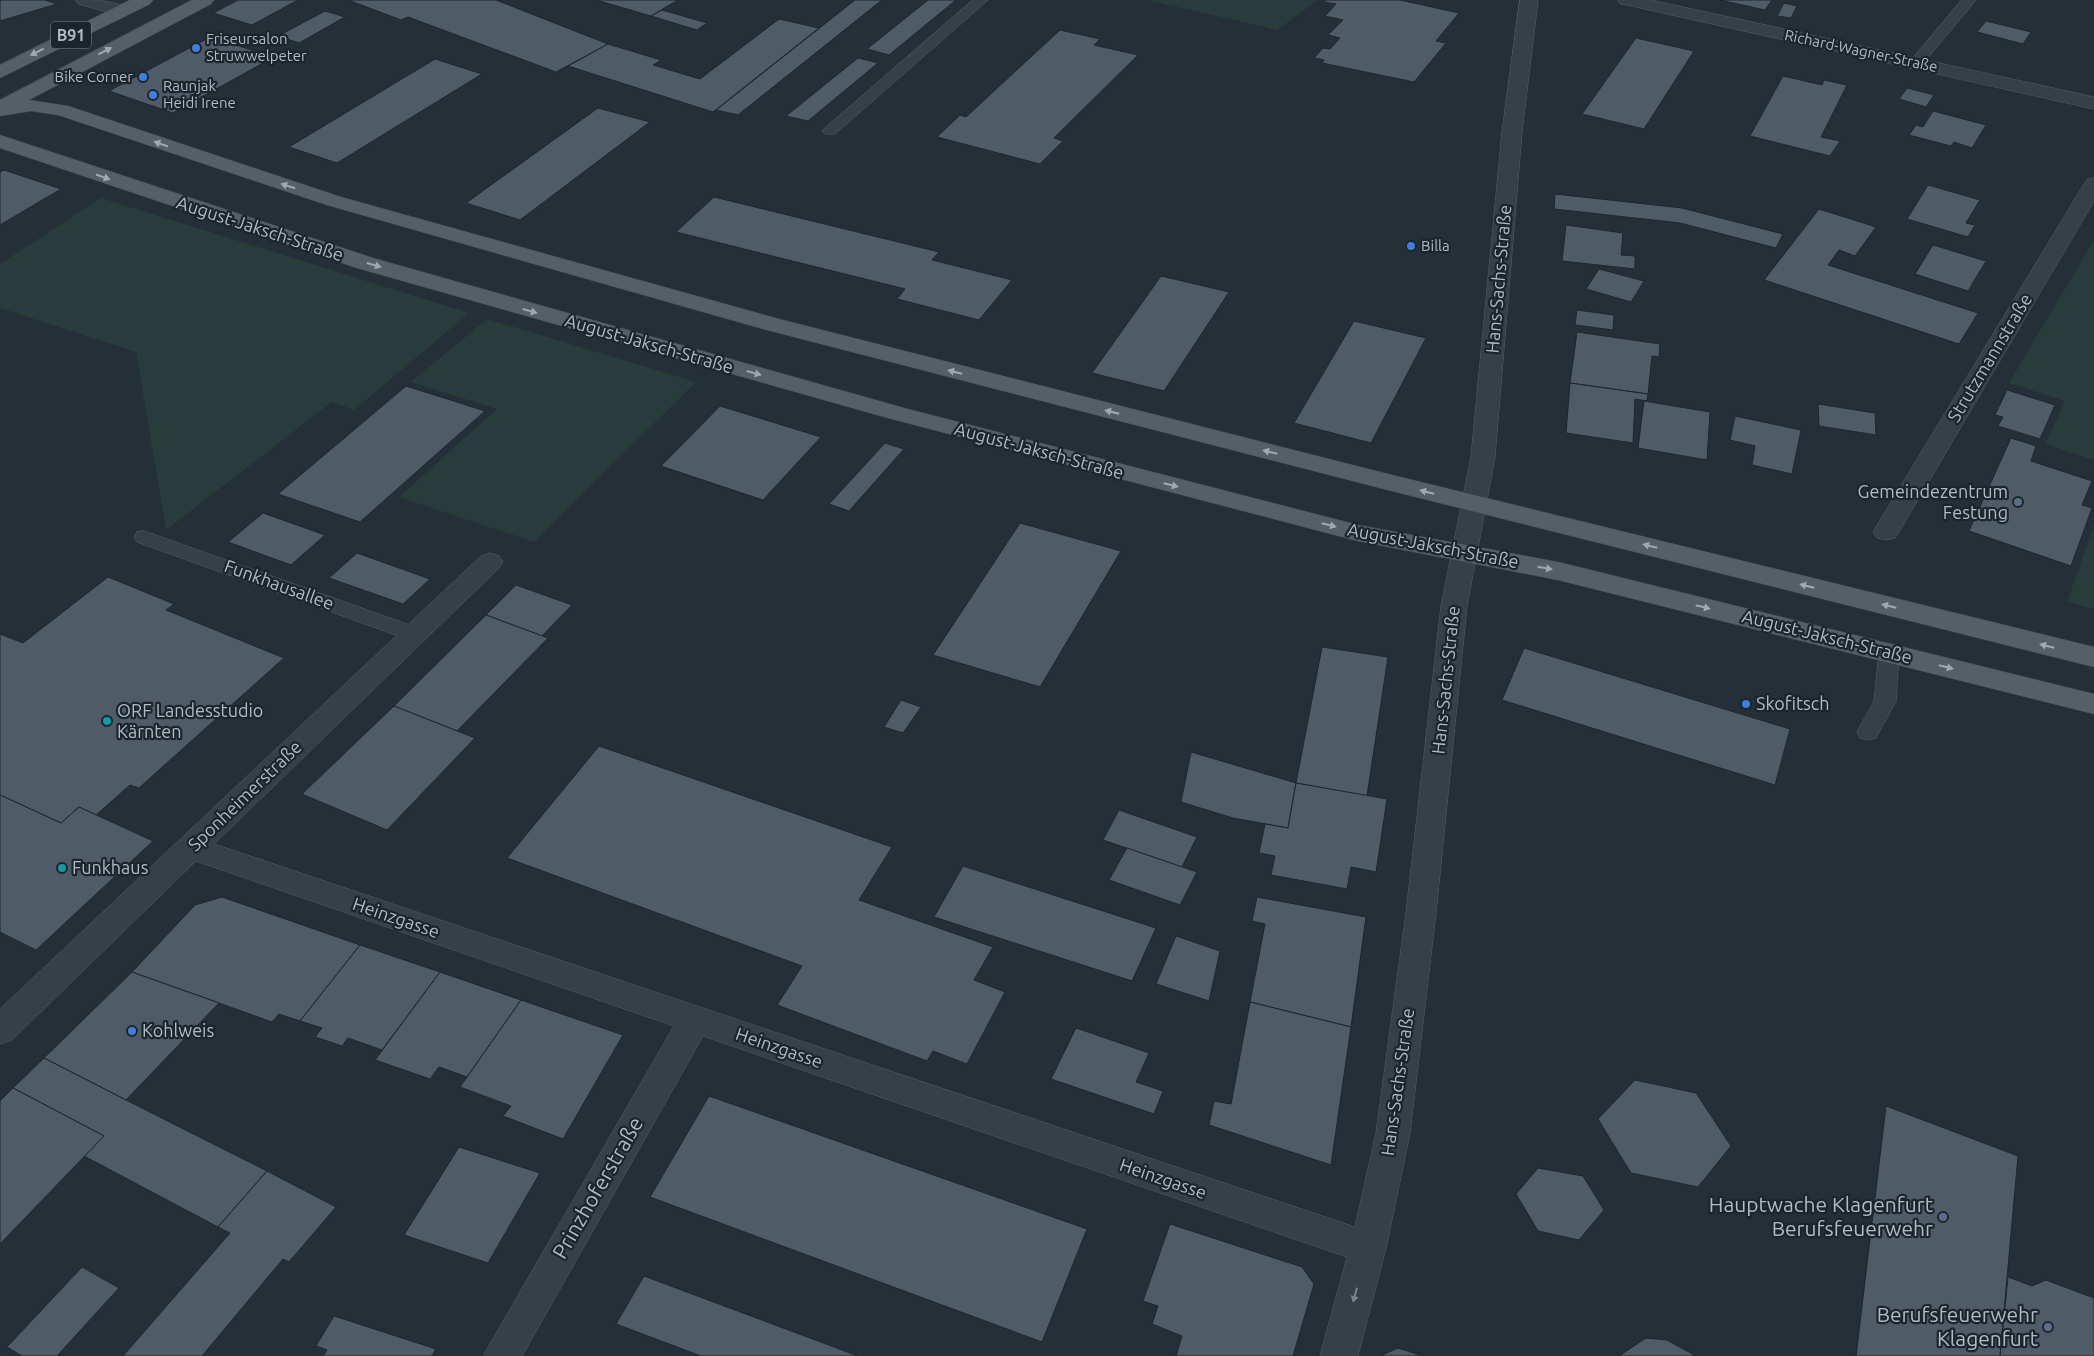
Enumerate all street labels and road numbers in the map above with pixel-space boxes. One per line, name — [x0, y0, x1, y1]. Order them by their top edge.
road number: B91 — [51, 22, 91, 48]
street label: Richard-Wagner-Straße — [1783, 26, 1939, 75]
street label: August-Jaksch-Straße — [174, 192, 346, 264]
street label: Hans-Sachs-Straße — [1482, 204, 1514, 354]
street label: Strutzmannstraße — [1943, 290, 2035, 425]
street label: August-Jaksch-Straße — [563, 309, 736, 377]
street label: August-Jaksch-Straße — [953, 418, 1126, 482]
street label: August-Jaksch-Straße — [1346, 519, 1521, 571]
street label: Funkhausallee — [222, 555, 337, 613]
street label: Hans-Sachs-Straße — [1427, 605, 1463, 755]
street label: August-Jaksch-Straße — [1740, 605, 1914, 667]
street label: Sponheimerstraße — [184, 736, 305, 854]
street label: Heinzgasse — [350, 893, 442, 941]
street label: Hans-Sachs-Straße — [1377, 1007, 1417, 1157]
street label: Heinzgasse — [733, 1023, 825, 1071]
street label: Prinzhoferstraße — [547, 1112, 647, 1263]
street label: Heinzgasse — [1117, 1154, 1209, 1202]

